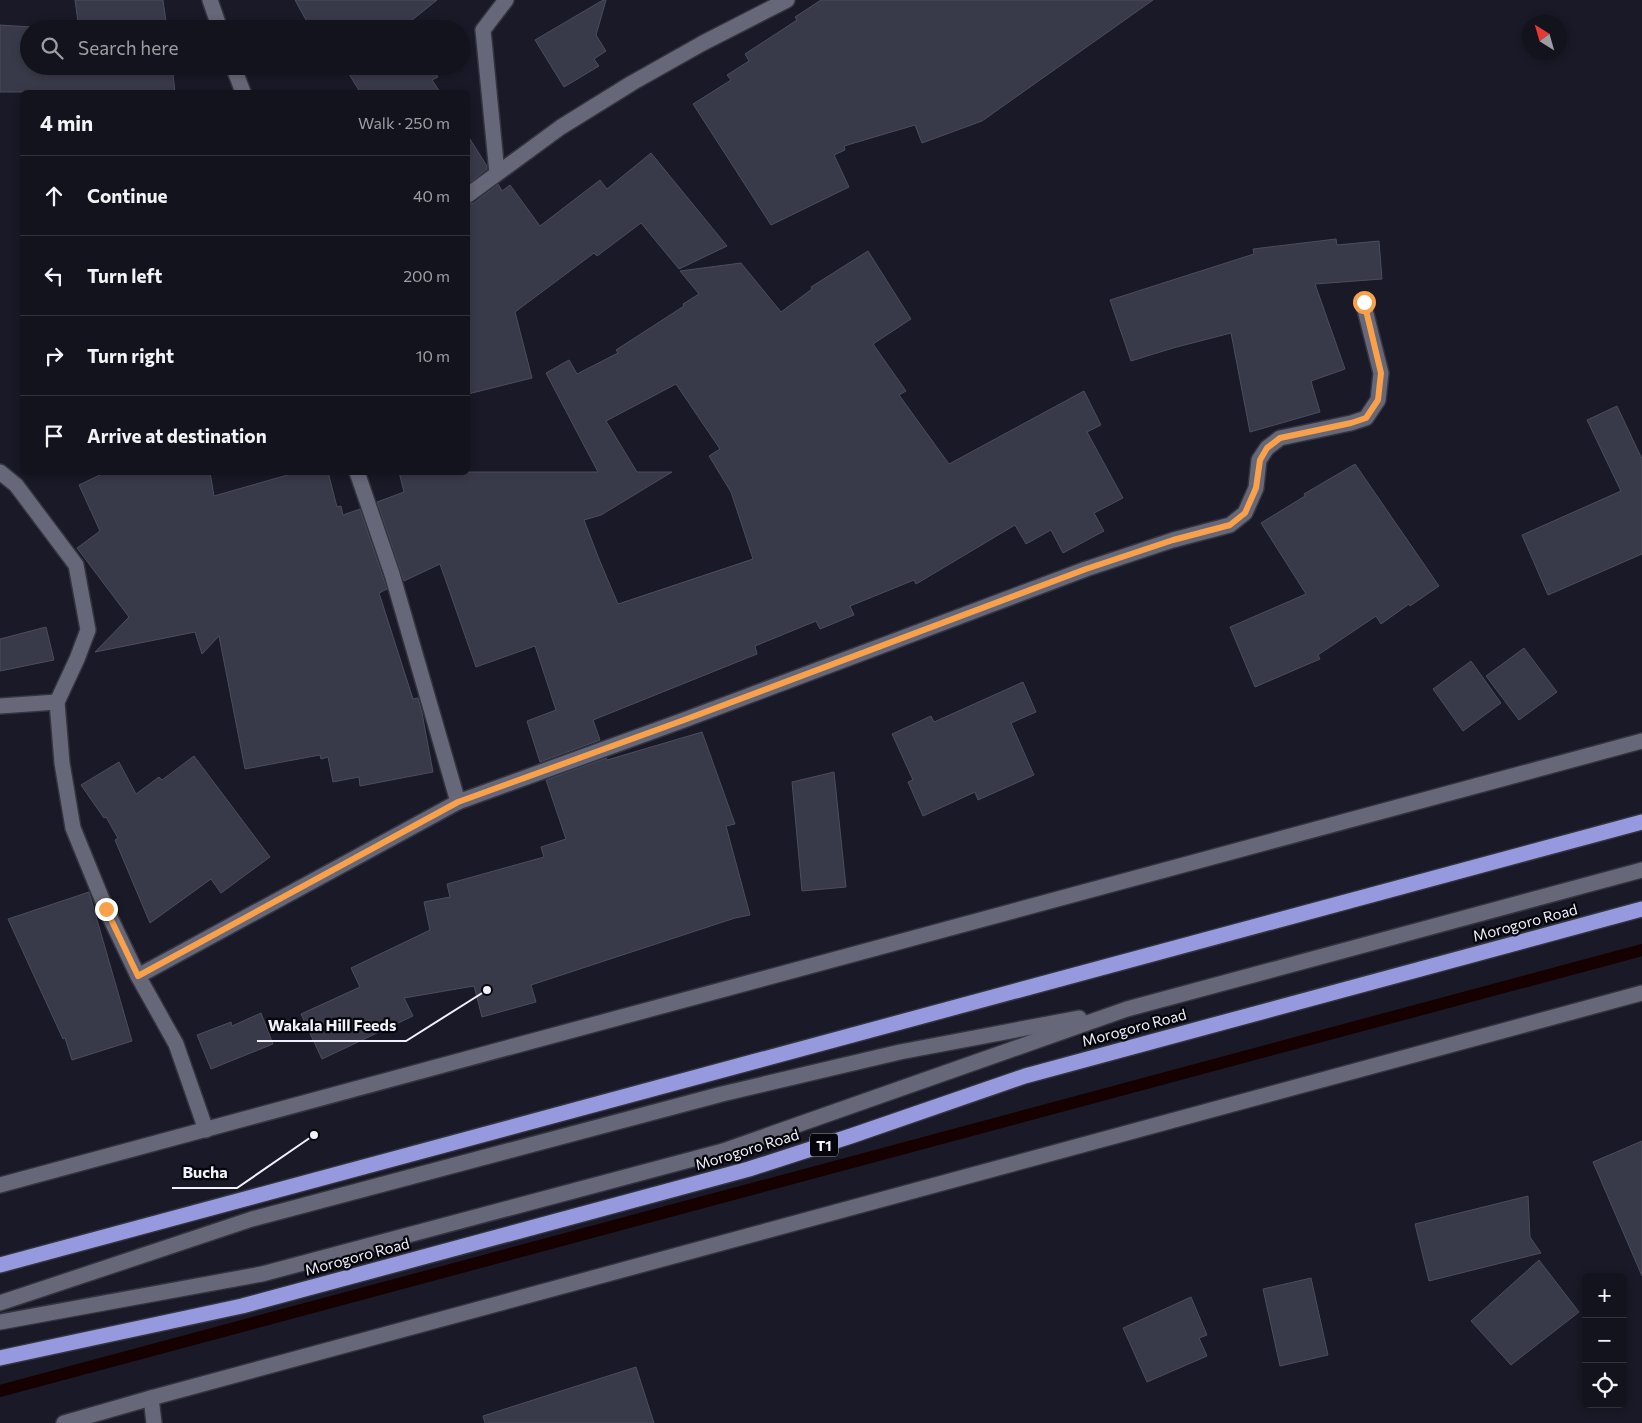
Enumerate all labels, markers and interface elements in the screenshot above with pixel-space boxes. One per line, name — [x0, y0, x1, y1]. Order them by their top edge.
north arrow — [1522, 15, 1567, 60]
search box — [20, 20, 470, 75]
icon: search — [38, 34, 66, 62]
text: Search here — [78, 36, 178, 59]
text: 4 min — [40, 110, 93, 135]
text: Walk · 250 m — [358, 113, 450, 132]
icon: ahead — [40, 182, 68, 210]
text: Continue — [87, 184, 167, 207]
text: 40 m — [413, 186, 450, 205]
icon: left — [40, 262, 68, 290]
text: Turn left — [87, 264, 162, 287]
text: 200 m — [403, 266, 450, 285]
route start — [1353, 291, 1376, 314]
icon: right — [40, 342, 68, 370]
text: Turn right — [87, 344, 174, 367]
text: 10 m — [416, 346, 450, 365]
icon: arrive — [40, 422, 68, 450]
text: Arrive at destination — [87, 424, 267, 447]
route end — [95, 898, 118, 921]
street label: Morogoro Road — [1471, 899, 1579, 945]
street label: Morogoro Road — [1080, 1004, 1188, 1050]
callout: Wakala Hill Feeds — [257, 1010, 406, 1041]
text: Wakala Hill Feeds — [268, 1015, 396, 1034]
street label: Morogoro Road — [693, 1125, 801, 1173]
road number: T1 — [810, 1134, 838, 1156]
callout: Bucha — [172, 1157, 237, 1188]
text: Bucha — [182, 1162, 228, 1181]
street label: Morogoro Road — [303, 1233, 411, 1279]
map controls — [1582, 1273, 1627, 1408]
button: + — [1582, 1273, 1627, 1318]
button: − — [1582, 1318, 1627, 1363]
button: locate — [1582, 1363, 1627, 1408]

